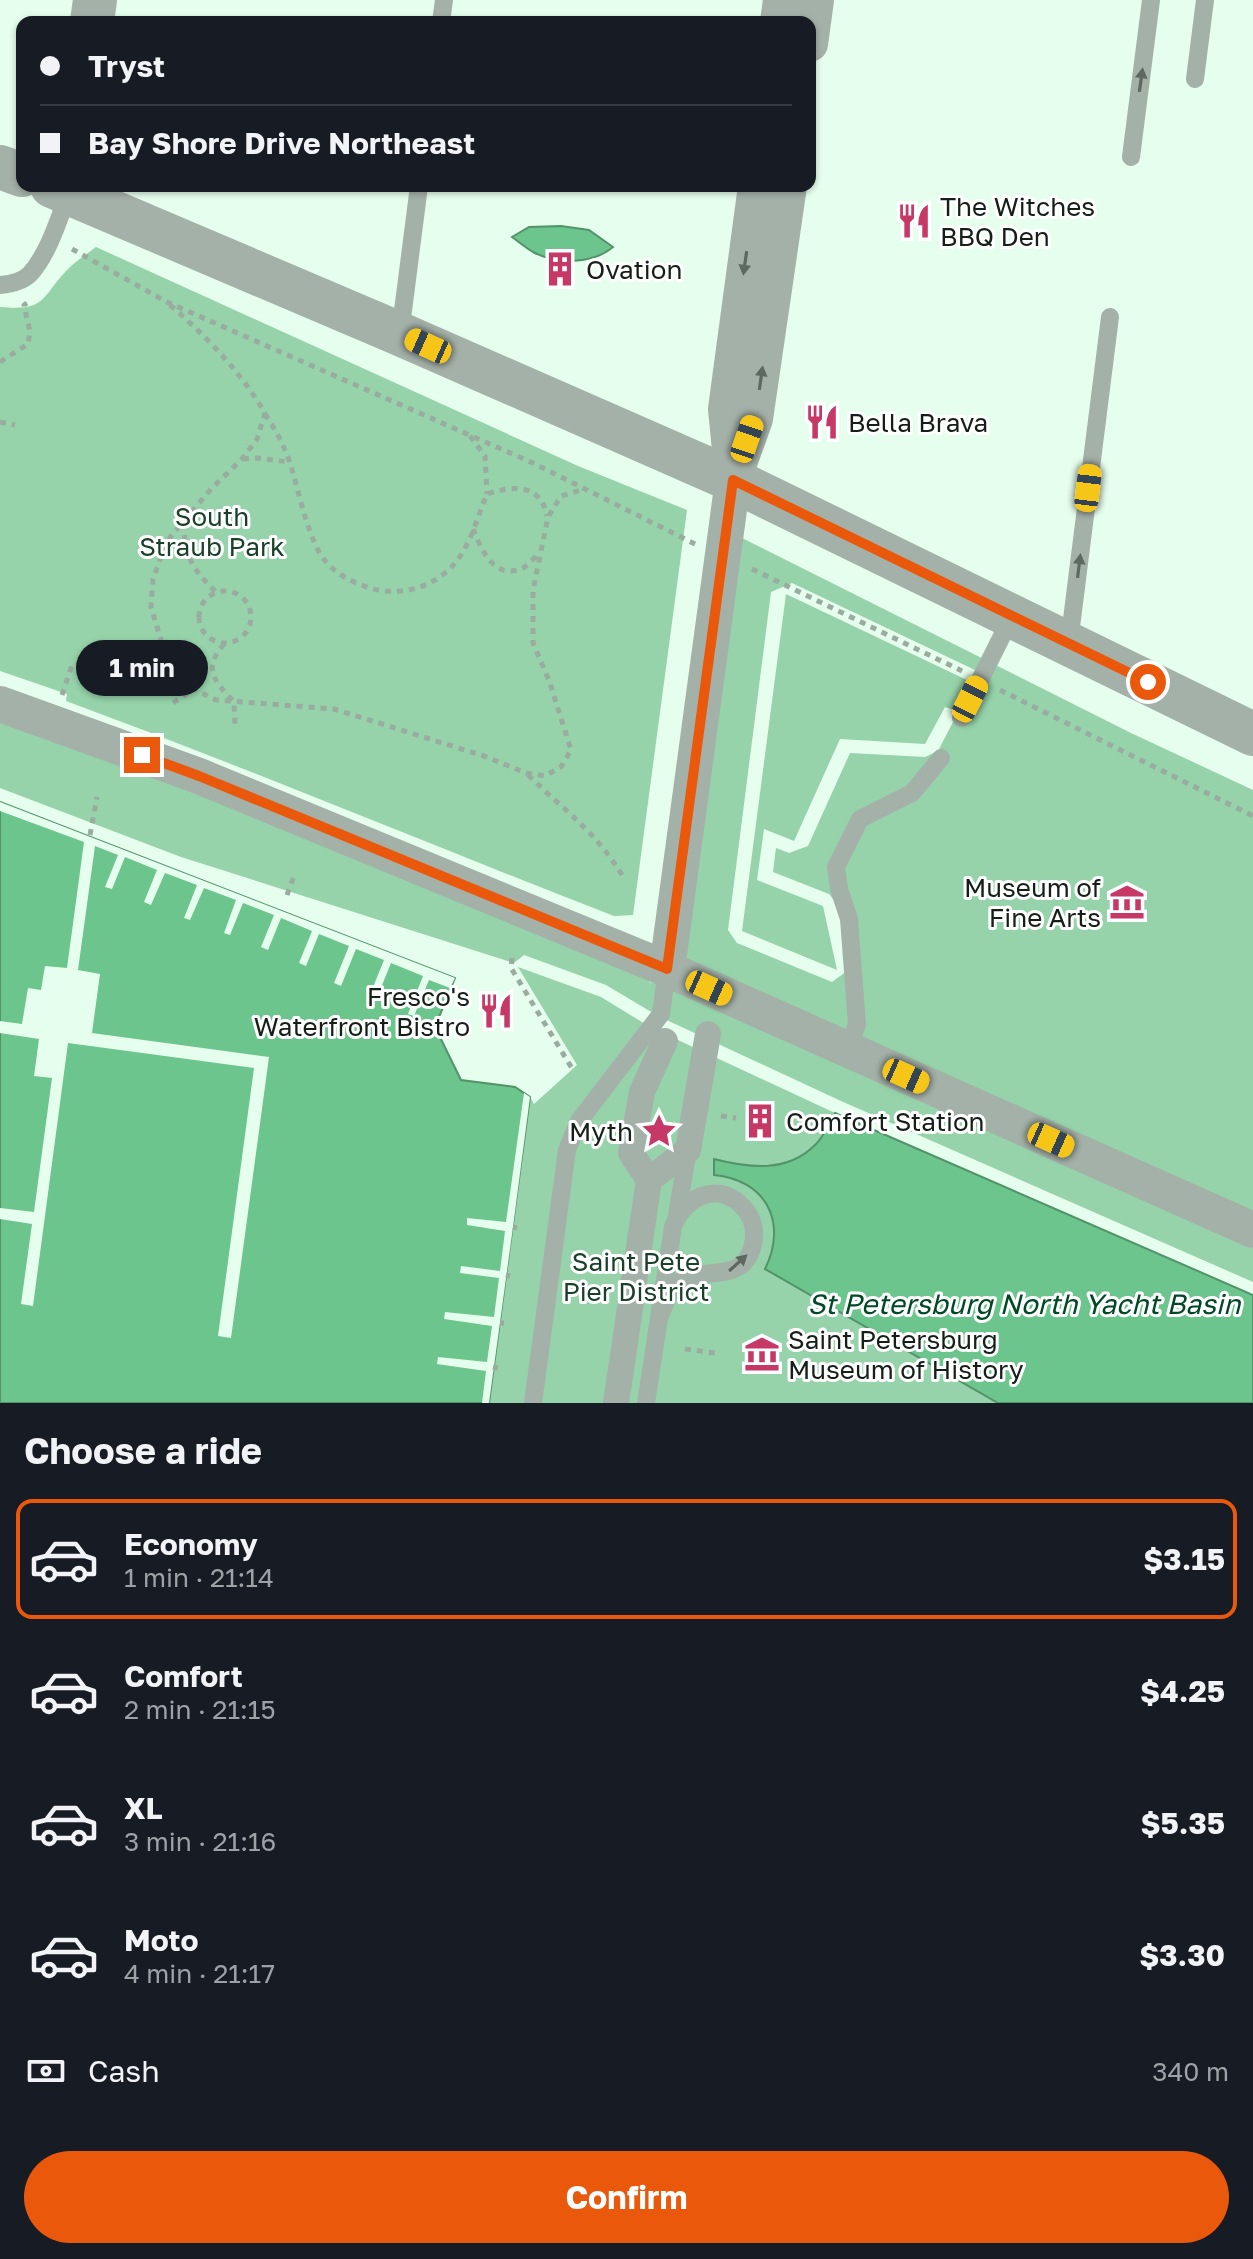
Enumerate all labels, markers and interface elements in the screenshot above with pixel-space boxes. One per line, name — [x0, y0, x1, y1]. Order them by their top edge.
text: Tryst — [88, 48, 165, 84]
one-way arrow — [1135, 67, 1148, 92]
text: Bay Shore Drive Northeast — [88, 125, 475, 161]
place label: The Witches BBQ Den — [940, 191, 1095, 252]
restaurant icon: The Witches BBQ Den — [895, 202, 933, 240]
building icon: Ovation — [541, 250, 579, 288]
one-way arrow — [738, 251, 751, 276]
place label: Ovation — [586, 254, 682, 285]
car — [401, 325, 455, 367]
one-way arrow — [755, 366, 768, 391]
restaurant icon: Bella Brava — [803, 403, 841, 441]
place label: Bella Brava — [848, 407, 988, 438]
car — [728, 412, 766, 466]
car — [1073, 463, 1103, 513]
park label: South Straub Park — [139, 501, 285, 562]
one-way arrow — [1072, 553, 1085, 578]
callout: 1 min — [76, 639, 208, 695]
text: 1 min — [109, 652, 175, 683]
route start — [1130, 664, 1166, 700]
car — [948, 672, 992, 726]
route end — [124, 737, 160, 773]
place label: Museum of Fine Arts — [964, 872, 1101, 933]
museum icon: Museum of Fine Arts — [1108, 883, 1146, 921]
car — [682, 967, 736, 1009]
place label: Fresco's Waterfront Bistro — [254, 981, 470, 1042]
restaurant icon: Fresco's Waterfront Bistro — [477, 992, 515, 1030]
car — [879, 1055, 933, 1097]
building icon: Comfort Station — [741, 1102, 779, 1140]
place label: Comfort Station — [786, 1106, 985, 1137]
place icon: Myth — [640, 1112, 678, 1150]
place label: Myth — [569, 1116, 633, 1147]
car — [1024, 1119, 1078, 1161]
park label: Saint Pete Pier District — [563, 1246, 709, 1307]
one-way arrow — [728, 1254, 748, 1272]
water label: St Petersburg North Yacht Basin — [807, 1287, 1242, 1320]
place label: Saint Petersburg Museum of History — [788, 1324, 1024, 1385]
museum icon: Saint Petersburg Museum of History — [743, 1335, 781, 1373]
text: Choose a ride — [24, 1429, 262, 1472]
icon: car — [28, 1523, 100, 1595]
text: Economy — [124, 1526, 258, 1562]
text: $3.15 — [1143, 1541, 1225, 1577]
text: 1 min · 21:14 — [124, 1562, 274, 1593]
icon: car — [28, 1655, 100, 1727]
text: Comfort — [124, 1658, 243, 1694]
text: $4.25 — [1140, 1673, 1225, 1709]
text: 2 min · 21:15 — [124, 1694, 276, 1725]
icon: car — [28, 1787, 100, 1859]
text: XL — [124, 1790, 163, 1826]
text: $5.35 — [1140, 1805, 1225, 1841]
text: 3 min · 21:16 — [124, 1826, 276, 1857]
icon: car — [28, 1919, 100, 1991]
text: Moto — [124, 1922, 199, 1958]
text: $3.30 — [1139, 1937, 1225, 1973]
text: 4 min · 21:17 — [124, 1958, 275, 1989]
icon: cash — [24, 2049, 68, 2093]
text: Cash — [88, 2053, 160, 2089]
text: 340 m — [1152, 2056, 1229, 2087]
button: Confirm — [24, 2151, 1229, 2243]

